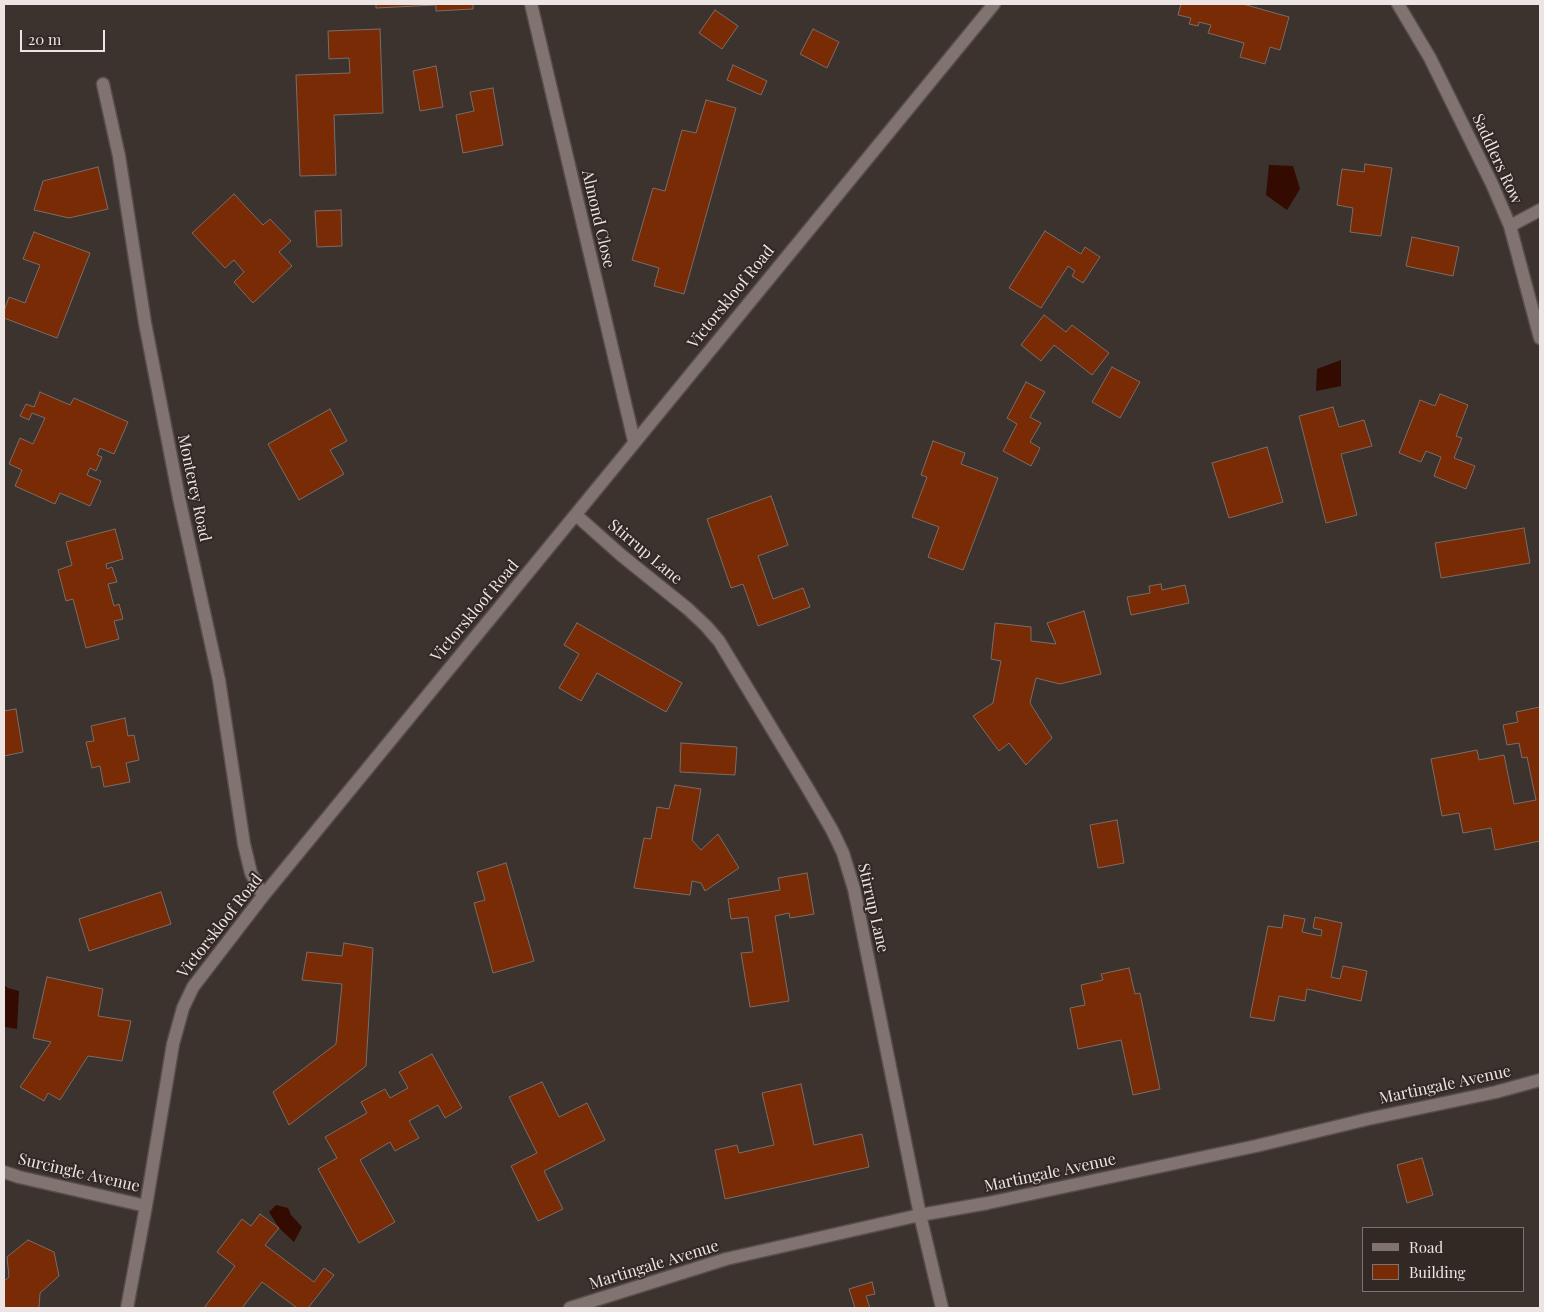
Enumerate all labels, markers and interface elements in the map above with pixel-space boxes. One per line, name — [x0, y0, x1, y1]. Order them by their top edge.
scale bar — [22, 20, 108, 52]
text: 20 m — [28, 29, 61, 49]
street label: Saddlers Row — [1468, 111, 1526, 207]
street label: Almond Close — [577, 168, 619, 270]
street label: Victorskloof Road — [684, 242, 778, 352]
street label: Monterey Road — [173, 433, 215, 543]
street label: Stirrup Lane — [604, 515, 686, 589]
street label: Victorskloof Road — [427, 556, 523, 666]
street label: Stirrup Lane — [853, 862, 893, 954]
street label: Victorskloof Road — [173, 870, 267, 982]
street label: Martingale Avenue — [1377, 1062, 1513, 1108]
street label: Surcingle Avenue — [16, 1150, 142, 1196]
street label: Martingale Avenue — [982, 1150, 1118, 1196]
legend — [1362, 1227, 1524, 1292]
street label: Martingale Avenue — [587, 1236, 721, 1294]
text: Road — [1409, 1237, 1443, 1257]
text: Building — [1409, 1262, 1465, 1282]

